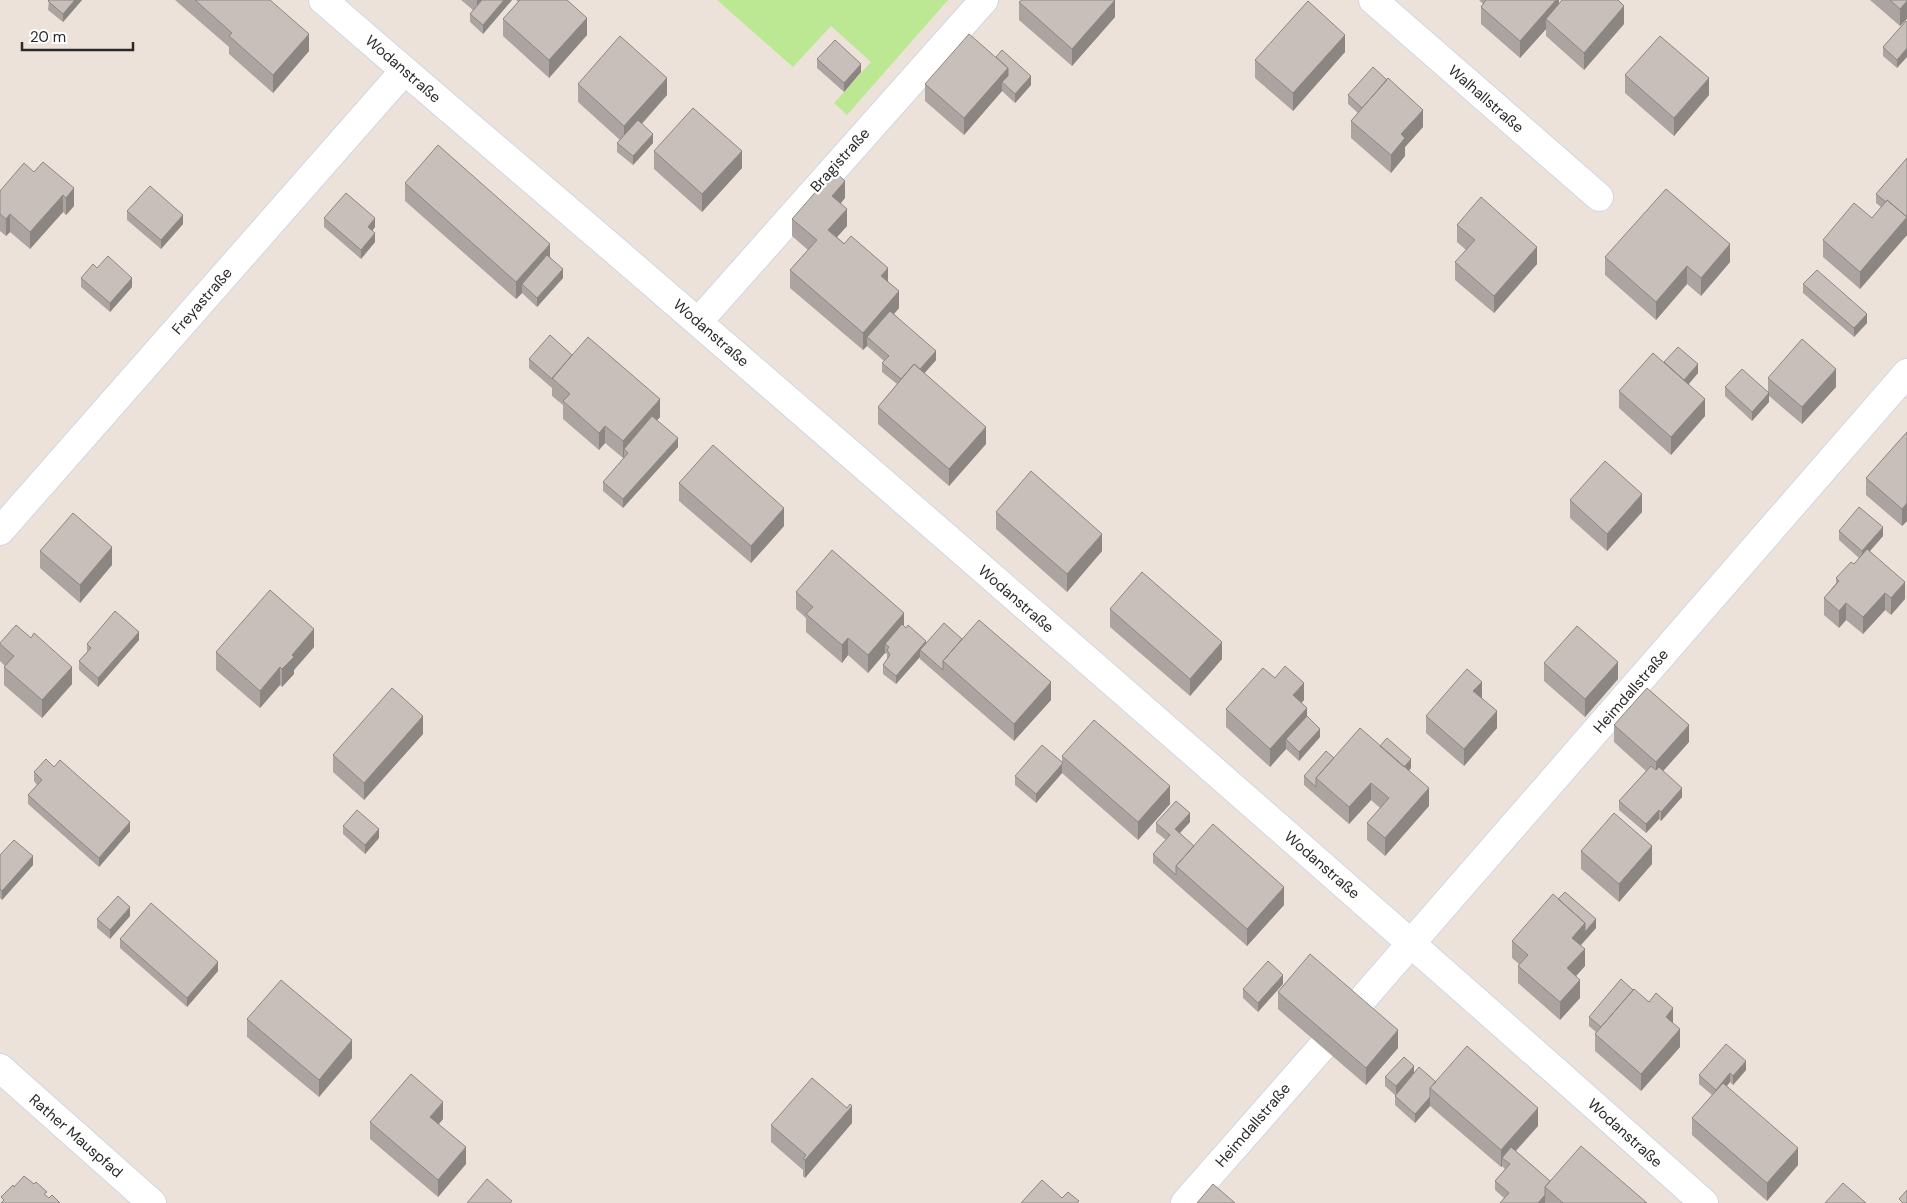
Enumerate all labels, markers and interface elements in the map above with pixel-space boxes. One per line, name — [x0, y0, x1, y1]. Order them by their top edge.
scale bar — [22, 20, 134, 52]
text: 20 m — [30, 27, 66, 47]
street label: Wodanstraße — [361, 31, 445, 107]
street label: Walhallstraße — [1444, 61, 1528, 137]
street label: Bragistraße — [806, 124, 874, 196]
street label: Freyastraße — [167, 263, 237, 339]
street label: Wodanstraße — [669, 295, 753, 371]
street label: Wodanstraße — [974, 561, 1058, 637]
street label: Heimdallstraße — [1589, 645, 1673, 737]
street label: Wodanstraße — [1280, 827, 1364, 903]
street label: Heimdallstraße — [1211, 1079, 1295, 1171]
street label: Rather Mauspfad — [25, 1090, 127, 1182]
street label: Wodanstraße — [1583, 1094, 1667, 1172]

